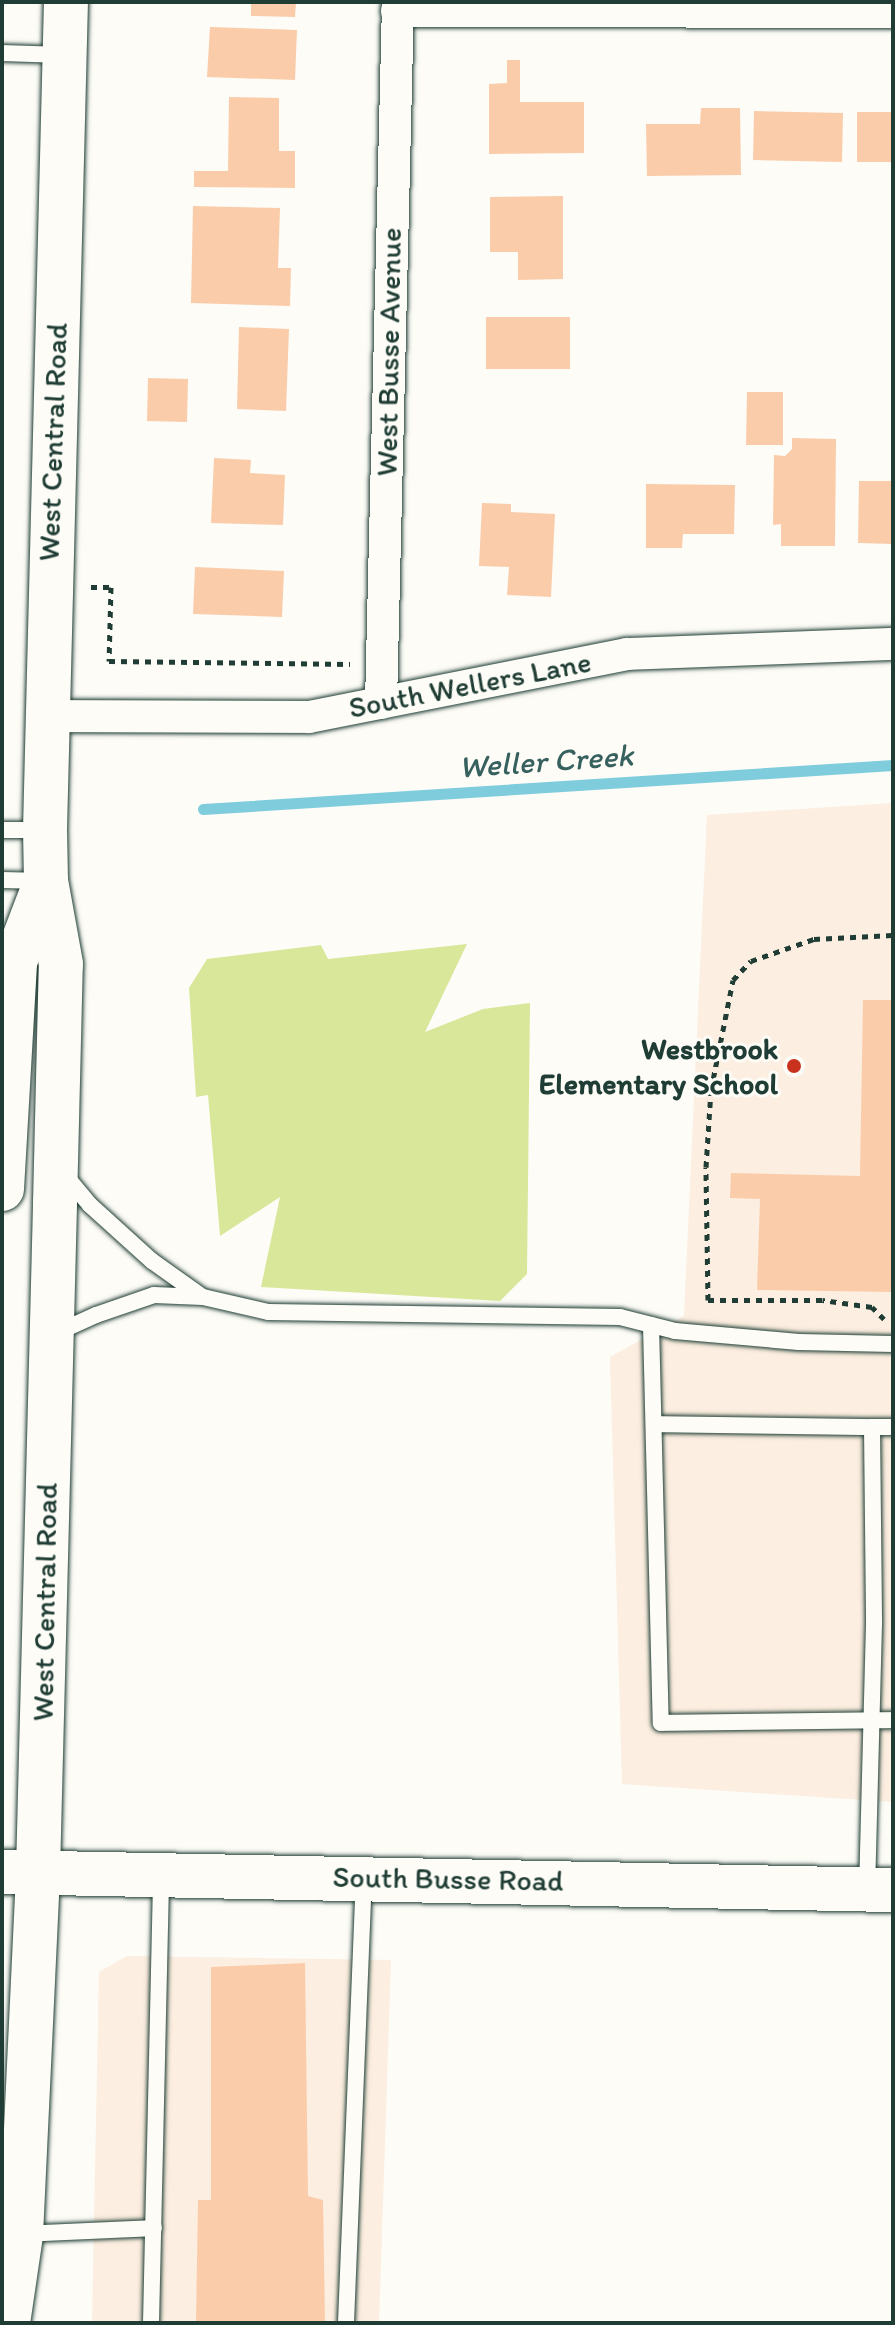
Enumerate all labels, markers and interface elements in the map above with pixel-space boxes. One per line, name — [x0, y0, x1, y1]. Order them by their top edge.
street label: West Busse Avenue — [369, 228, 409, 476]
street label: West Central Road — [31, 322, 75, 562]
street label: South Wellers Lane — [346, 644, 594, 726]
water label: Weller Creek — [458, 736, 634, 786]
place label: Westbrook Elementary School — [539, 1031, 778, 1102]
marker: Westbrook Elementary School — [785, 1057, 803, 1075]
street label: West Central Road — [25, 1482, 65, 1722]
street label: South Busse Road — [333, 1859, 563, 1899]

